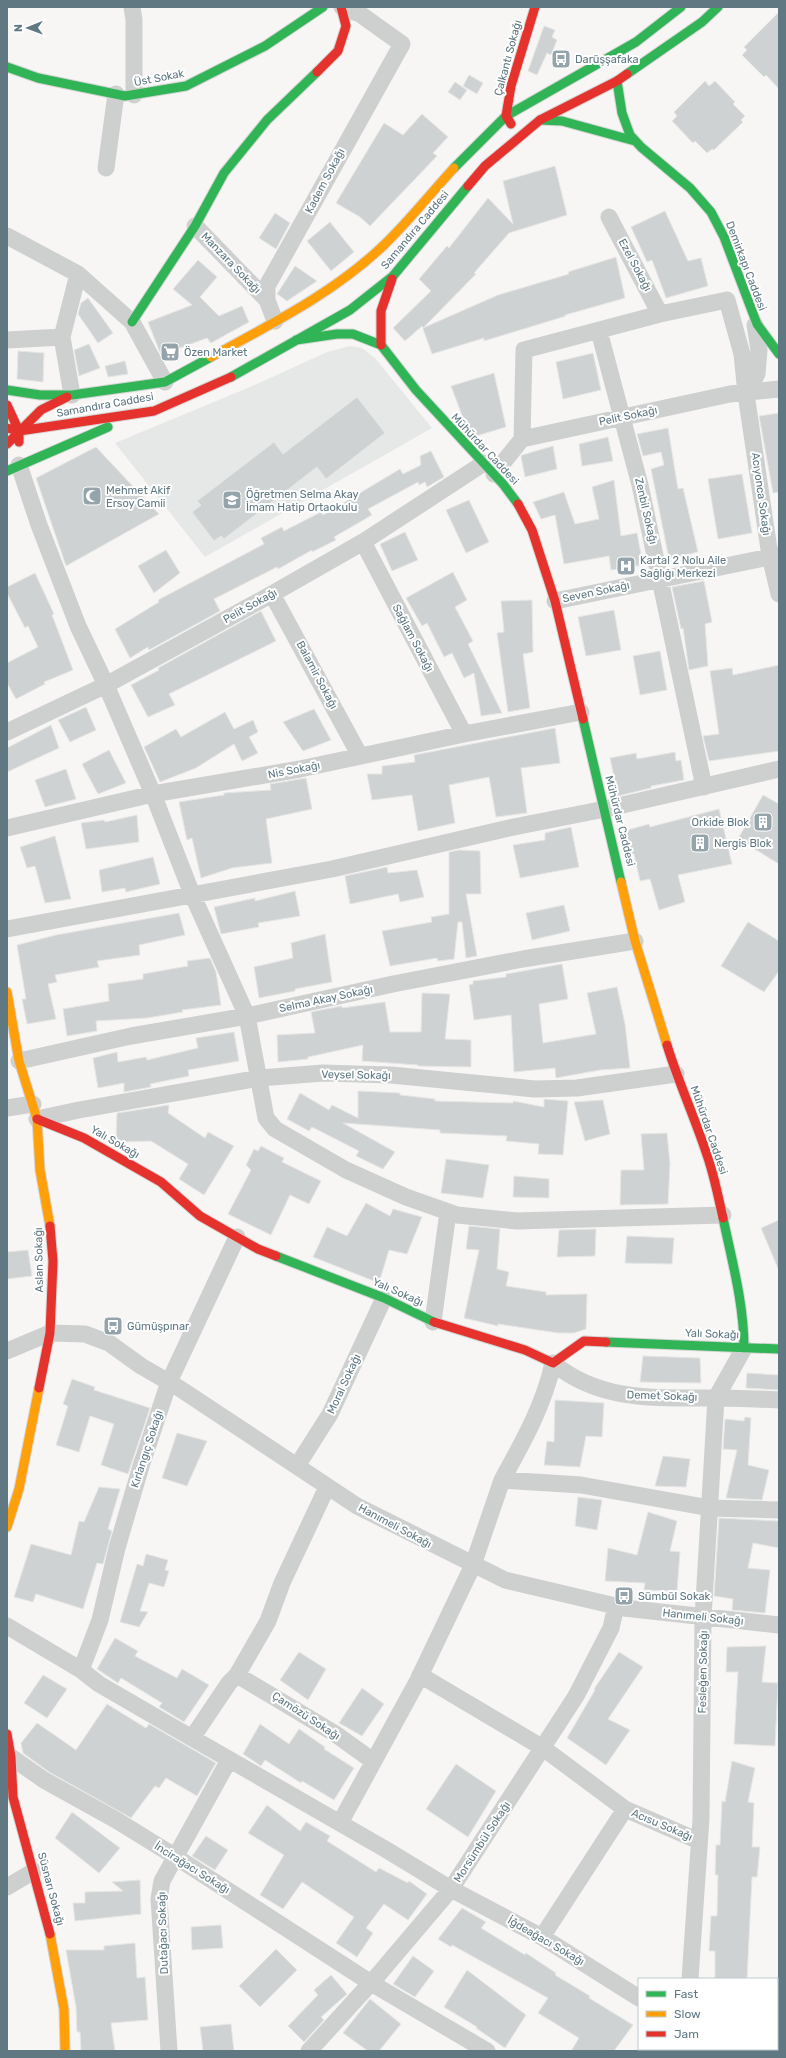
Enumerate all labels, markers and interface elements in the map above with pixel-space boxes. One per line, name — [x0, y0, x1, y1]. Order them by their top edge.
north arrow — [8, 8, 48, 48]
street label: Çalkantı Sokağı — [492, 19, 524, 97]
text: N — [12, 24, 25, 32]
bus stop icon: Darüşşafaka — [550, 48, 572, 70]
place label: Darüşşafaka — [575, 53, 639, 66]
street label: Üst Sokak — [133, 67, 185, 89]
street label: Kadem Sokağı — [302, 146, 348, 216]
street label: Samandıra Caddesi — [378, 188, 452, 272]
street label: Demirkapı Caddesi — [723, 219, 769, 313]
street label: Manzara Sokağı — [199, 230, 263, 296]
street label: Ezel Sokağı — [616, 236, 654, 294]
supermarket icon: Özen Market — [159, 341, 181, 363]
place label: Özen Market — [184, 346, 248, 359]
street label: Samandıra Caddesi — [55, 390, 155, 420]
street label: Pelit Sokağı — [598, 403, 658, 429]
street label: Mühürdar Caddesi — [449, 411, 521, 487]
street label: Acıyonca Sokağı — [749, 452, 773, 536]
street label: Zenbil Sokağı — [632, 476, 660, 546]
place label: Mehmet Akif Ersoy Camii — [106, 484, 171, 510]
mosque icon: Mehmet Akif Ersoy Camii — [81, 485, 103, 507]
place label: Öğretmen Selma Akay İmam Hatip Ortaokulu — [246, 488, 359, 514]
school or university icon: Öğretmen Selma Akay İmam Hatip Ortaokulu — [221, 489, 243, 511]
place label: Kartal 2 Nolu Aile Sağlığı Merkezi — [640, 554, 726, 580]
hospital icon: Kartal 2 Nolu Aile Sağlığı Merkezi — [615, 555, 637, 577]
street label: Seven Sokağı — [561, 579, 631, 605]
street label: Pelit Sokağı — [221, 586, 279, 626]
street label: Sağlam Sokağı — [390, 602, 436, 674]
street label: Balamir Sokağı — [294, 639, 340, 711]
street label: Nis Sokağı — [267, 759, 321, 781]
street label: Mühürdar Caddesi — [602, 774, 638, 868]
building icon: Orkide Blok — [752, 811, 774, 833]
place label: Orkide Blok — [692, 816, 749, 829]
building icon: Nergis Blok — [689, 832, 711, 854]
place label: Nergis Blok — [714, 837, 772, 850]
street label: Selma Akay Sokağı — [278, 983, 374, 1015]
street label: Veysel Sokağı — [321, 1068, 391, 1082]
street label: Mühürdar Caddesi — [688, 1084, 730, 1176]
street label: Yalı Sokağı — [88, 1123, 142, 1161]
street label: Aslan Sokağı — [32, 1227, 46, 1293]
street label: Yalı Sokağı — [371, 1275, 425, 1309]
bus stop icon: Gümüşpınar — [102, 1315, 124, 1337]
place label: Gümüşpınar — [127, 1320, 190, 1333]
street label: Yalı Sokağı — [685, 1327, 739, 1341]
street label: Moral Sokağı — [324, 1352, 364, 1416]
street label: Demet Sokağı — [626, 1388, 698, 1404]
street label: Kırlangıç Sokağı — [128, 1409, 166, 1489]
street label: Hanımeli Sokağı — [356, 1501, 434, 1551]
bus stop icon: Sümbül Sokak — [613, 1585, 635, 1607]
place label: Sümbül Sokak — [638, 1590, 711, 1603]
street label: Hanımeli Sokağı — [662, 1606, 744, 1628]
street label: Fesleğen Sokağı — [696, 1630, 710, 1714]
street label: Çamözü Sokağı — [270, 1689, 342, 1743]
street label: Morsümbül Sokağı — [451, 1799, 513, 1885]
street label: Acısu Sokağı — [630, 1806, 694, 1844]
street label: İncirağacı Sokağı — [152, 1839, 233, 1896]
street label: Süsnarı Sokağı — [35, 1851, 67, 1927]
street label: Dutağacı Sokağı — [155, 1891, 171, 1975]
street label: İğdeağacı Sokağı — [505, 1913, 587, 1968]
legend — [638, 1978, 778, 2050]
text: Fast — [674, 1987, 698, 2001]
text: Slow — [674, 2007, 701, 2021]
text: Jam — [674, 2027, 699, 2041]

